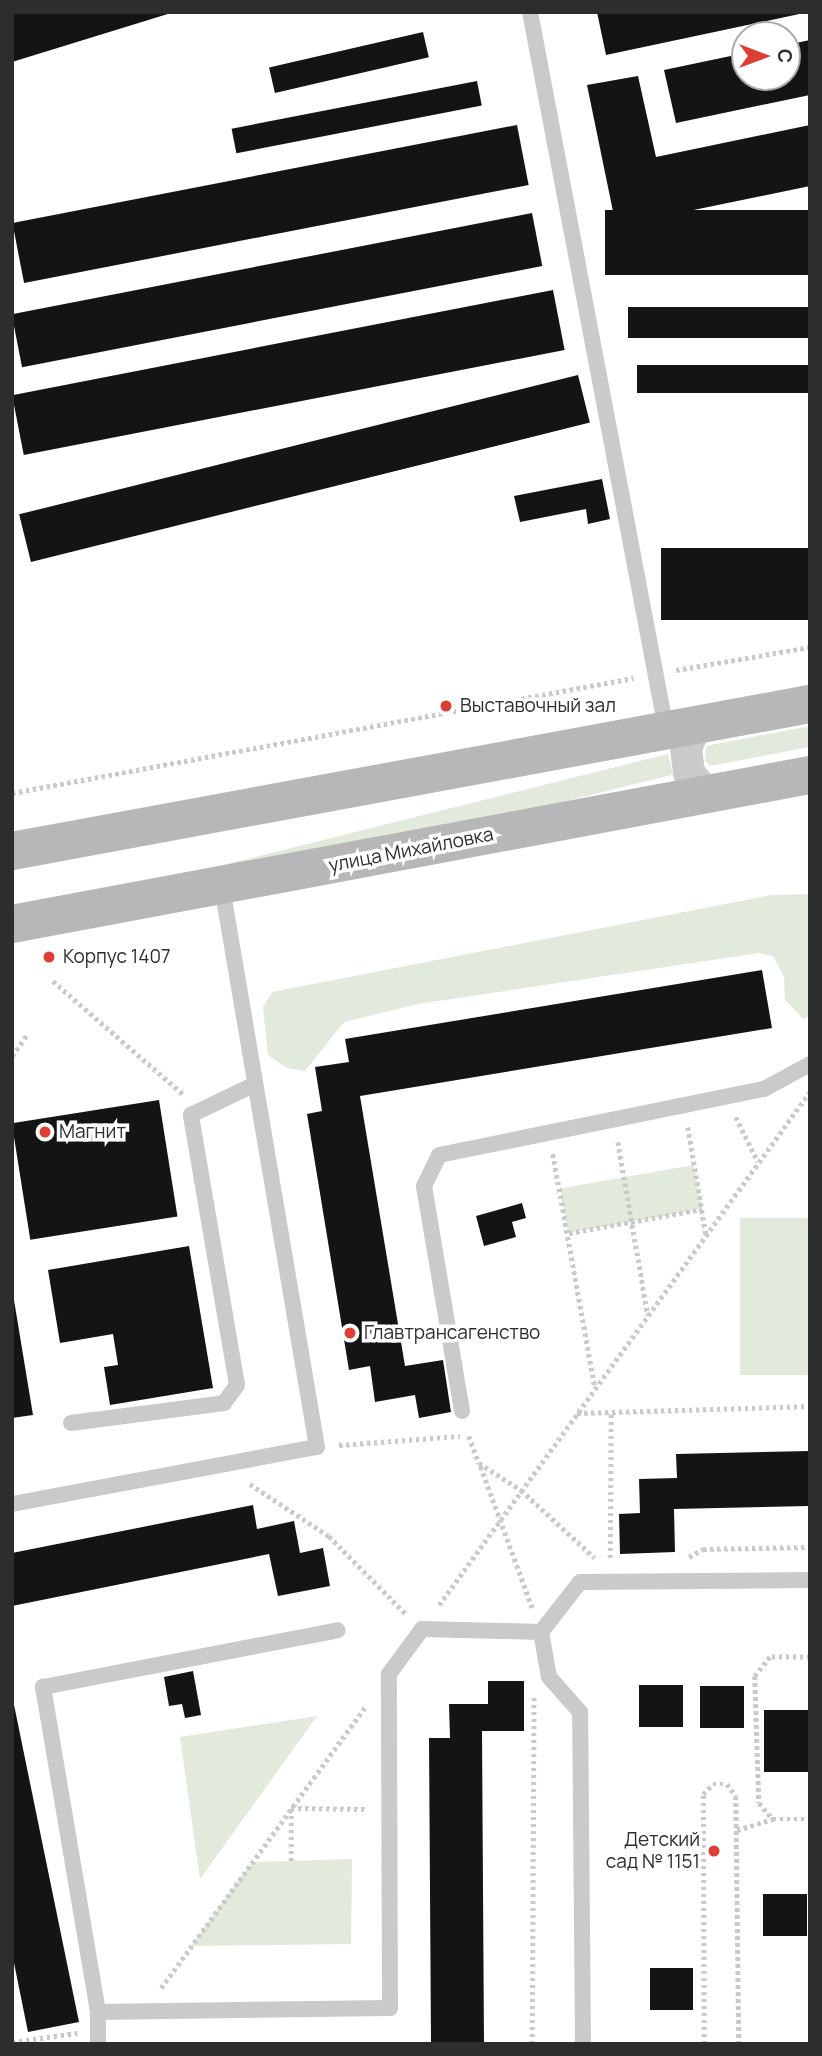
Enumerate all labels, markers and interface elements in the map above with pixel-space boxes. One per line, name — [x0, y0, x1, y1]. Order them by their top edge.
north arrow — [731, 21, 801, 91]
text: С — [772, 49, 798, 63]
place label: Выставочный зал — [460, 695, 616, 717]
marker: Выставочный зал — [438, 698, 454, 714]
street label: улица Михайловка — [327, 823, 495, 877]
place label: Корпус 1407 — [63, 946, 171, 968]
marker: Корпус 1407 — [41, 949, 57, 965]
place label: Магнит — [59, 1121, 126, 1143]
marker: Магнит — [37, 1124, 53, 1140]
place label: Главтрансагенство — [364, 1322, 540, 1344]
marker: Главтрансагенство — [342, 1325, 358, 1341]
place label: Детский сад № 1151 — [606, 1829, 700, 1873]
marker: Детский сад № 1151 — [706, 1843, 722, 1859]

